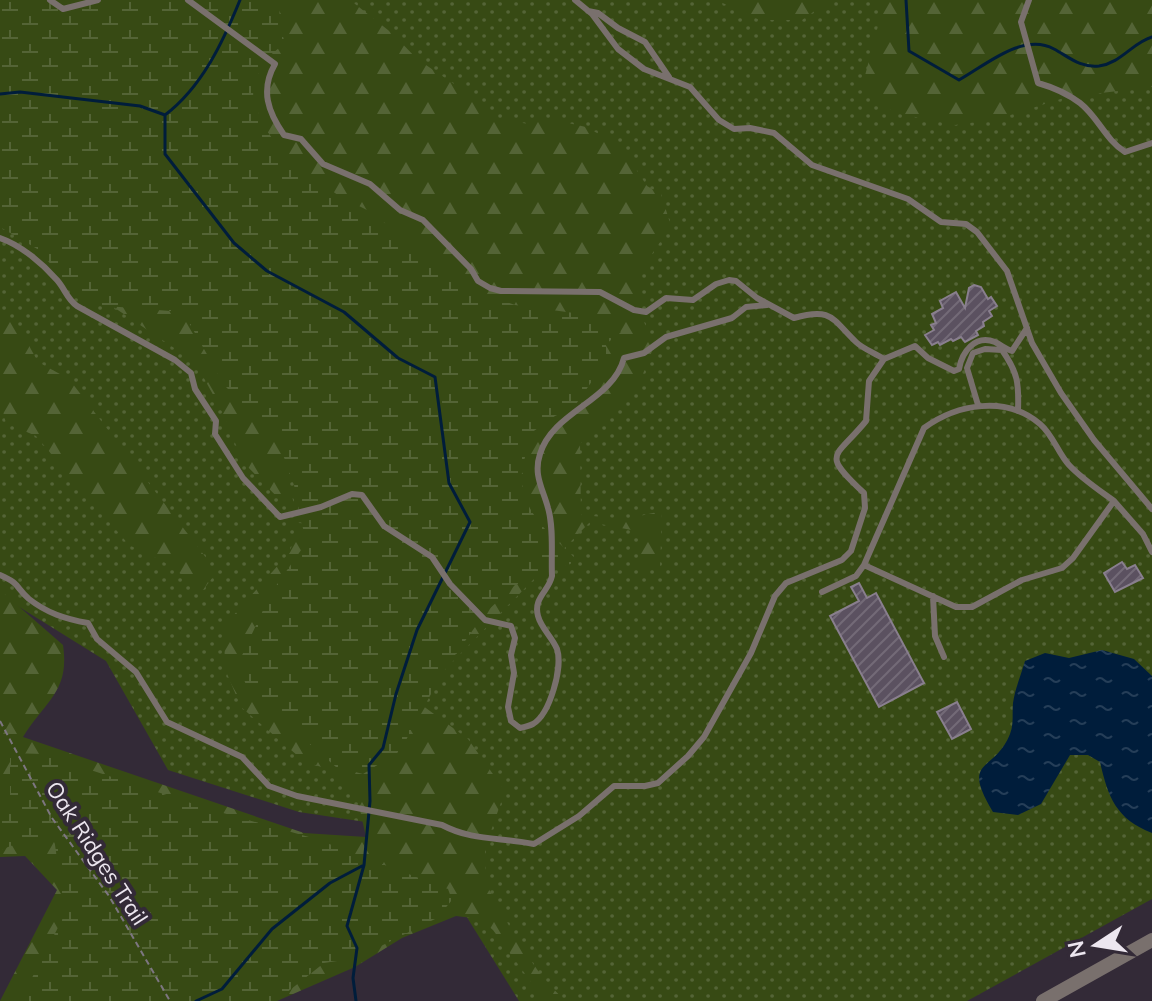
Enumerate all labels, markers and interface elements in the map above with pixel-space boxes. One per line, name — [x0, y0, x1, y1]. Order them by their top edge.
street label: Oak Ridges Trail — [40, 776, 154, 930]
north arrow — [1056, 905, 1136, 985]
text: N — [1061, 938, 1092, 960]

